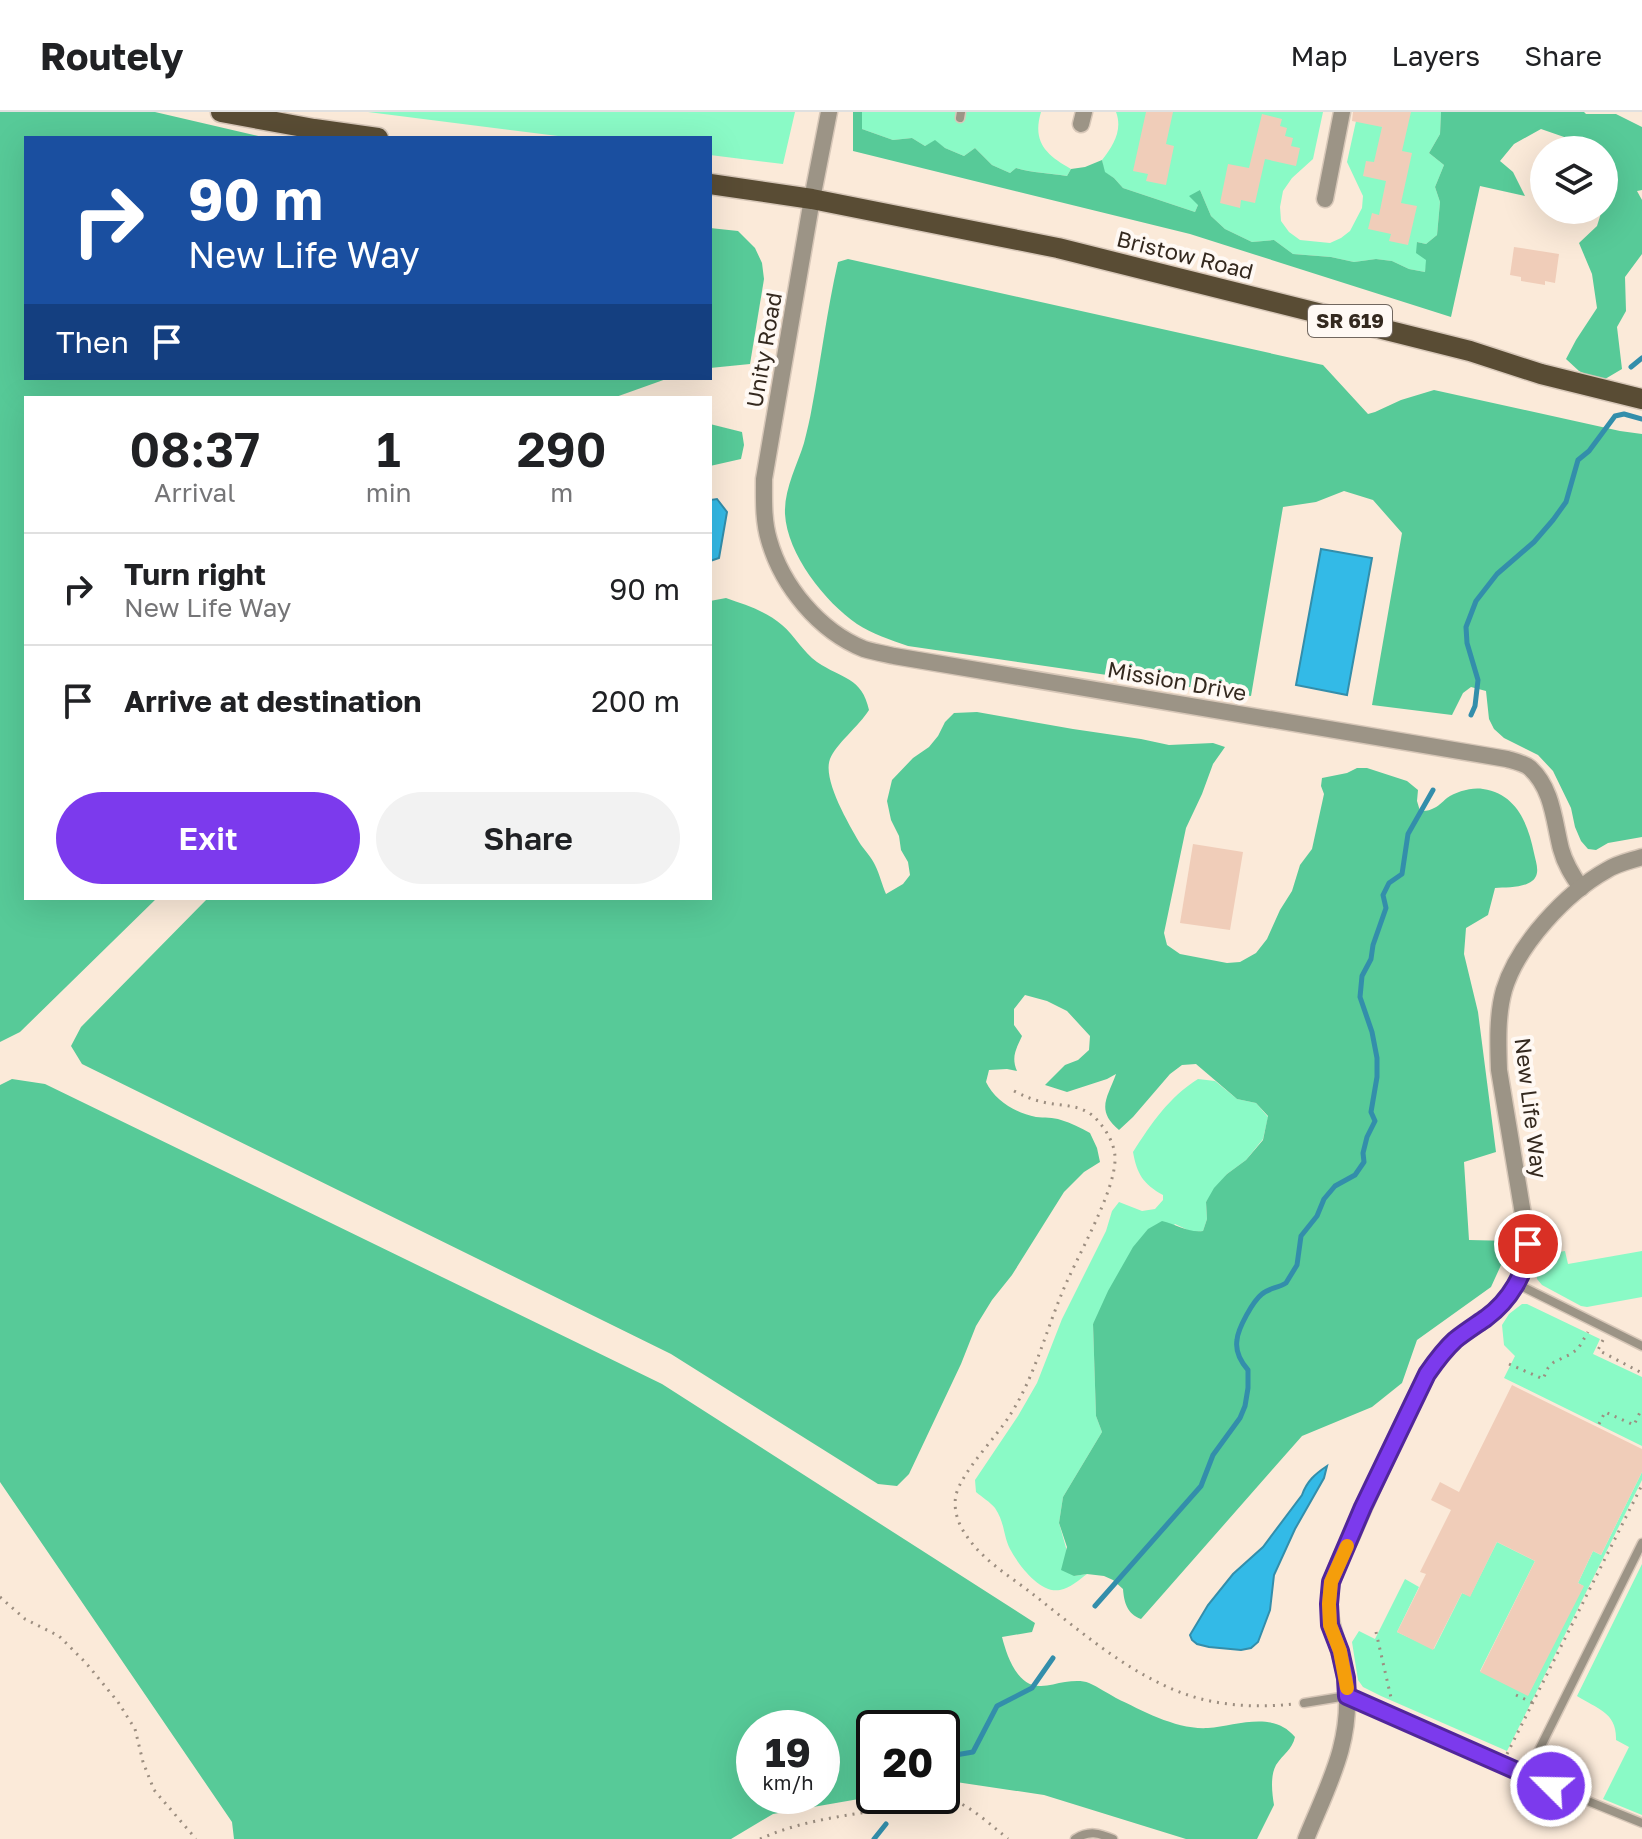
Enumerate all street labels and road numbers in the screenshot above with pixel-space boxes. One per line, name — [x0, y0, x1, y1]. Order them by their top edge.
street label: Bristow Road — [1114, 224, 1256, 285]
street label: Unity Road — [740, 290, 787, 410]
road number: SR 619 — [1308, 305, 1392, 337]
street label: Mission Drive — [1105, 655, 1249, 706]
street label: New Life Way — [1509, 1036, 1554, 1180]

